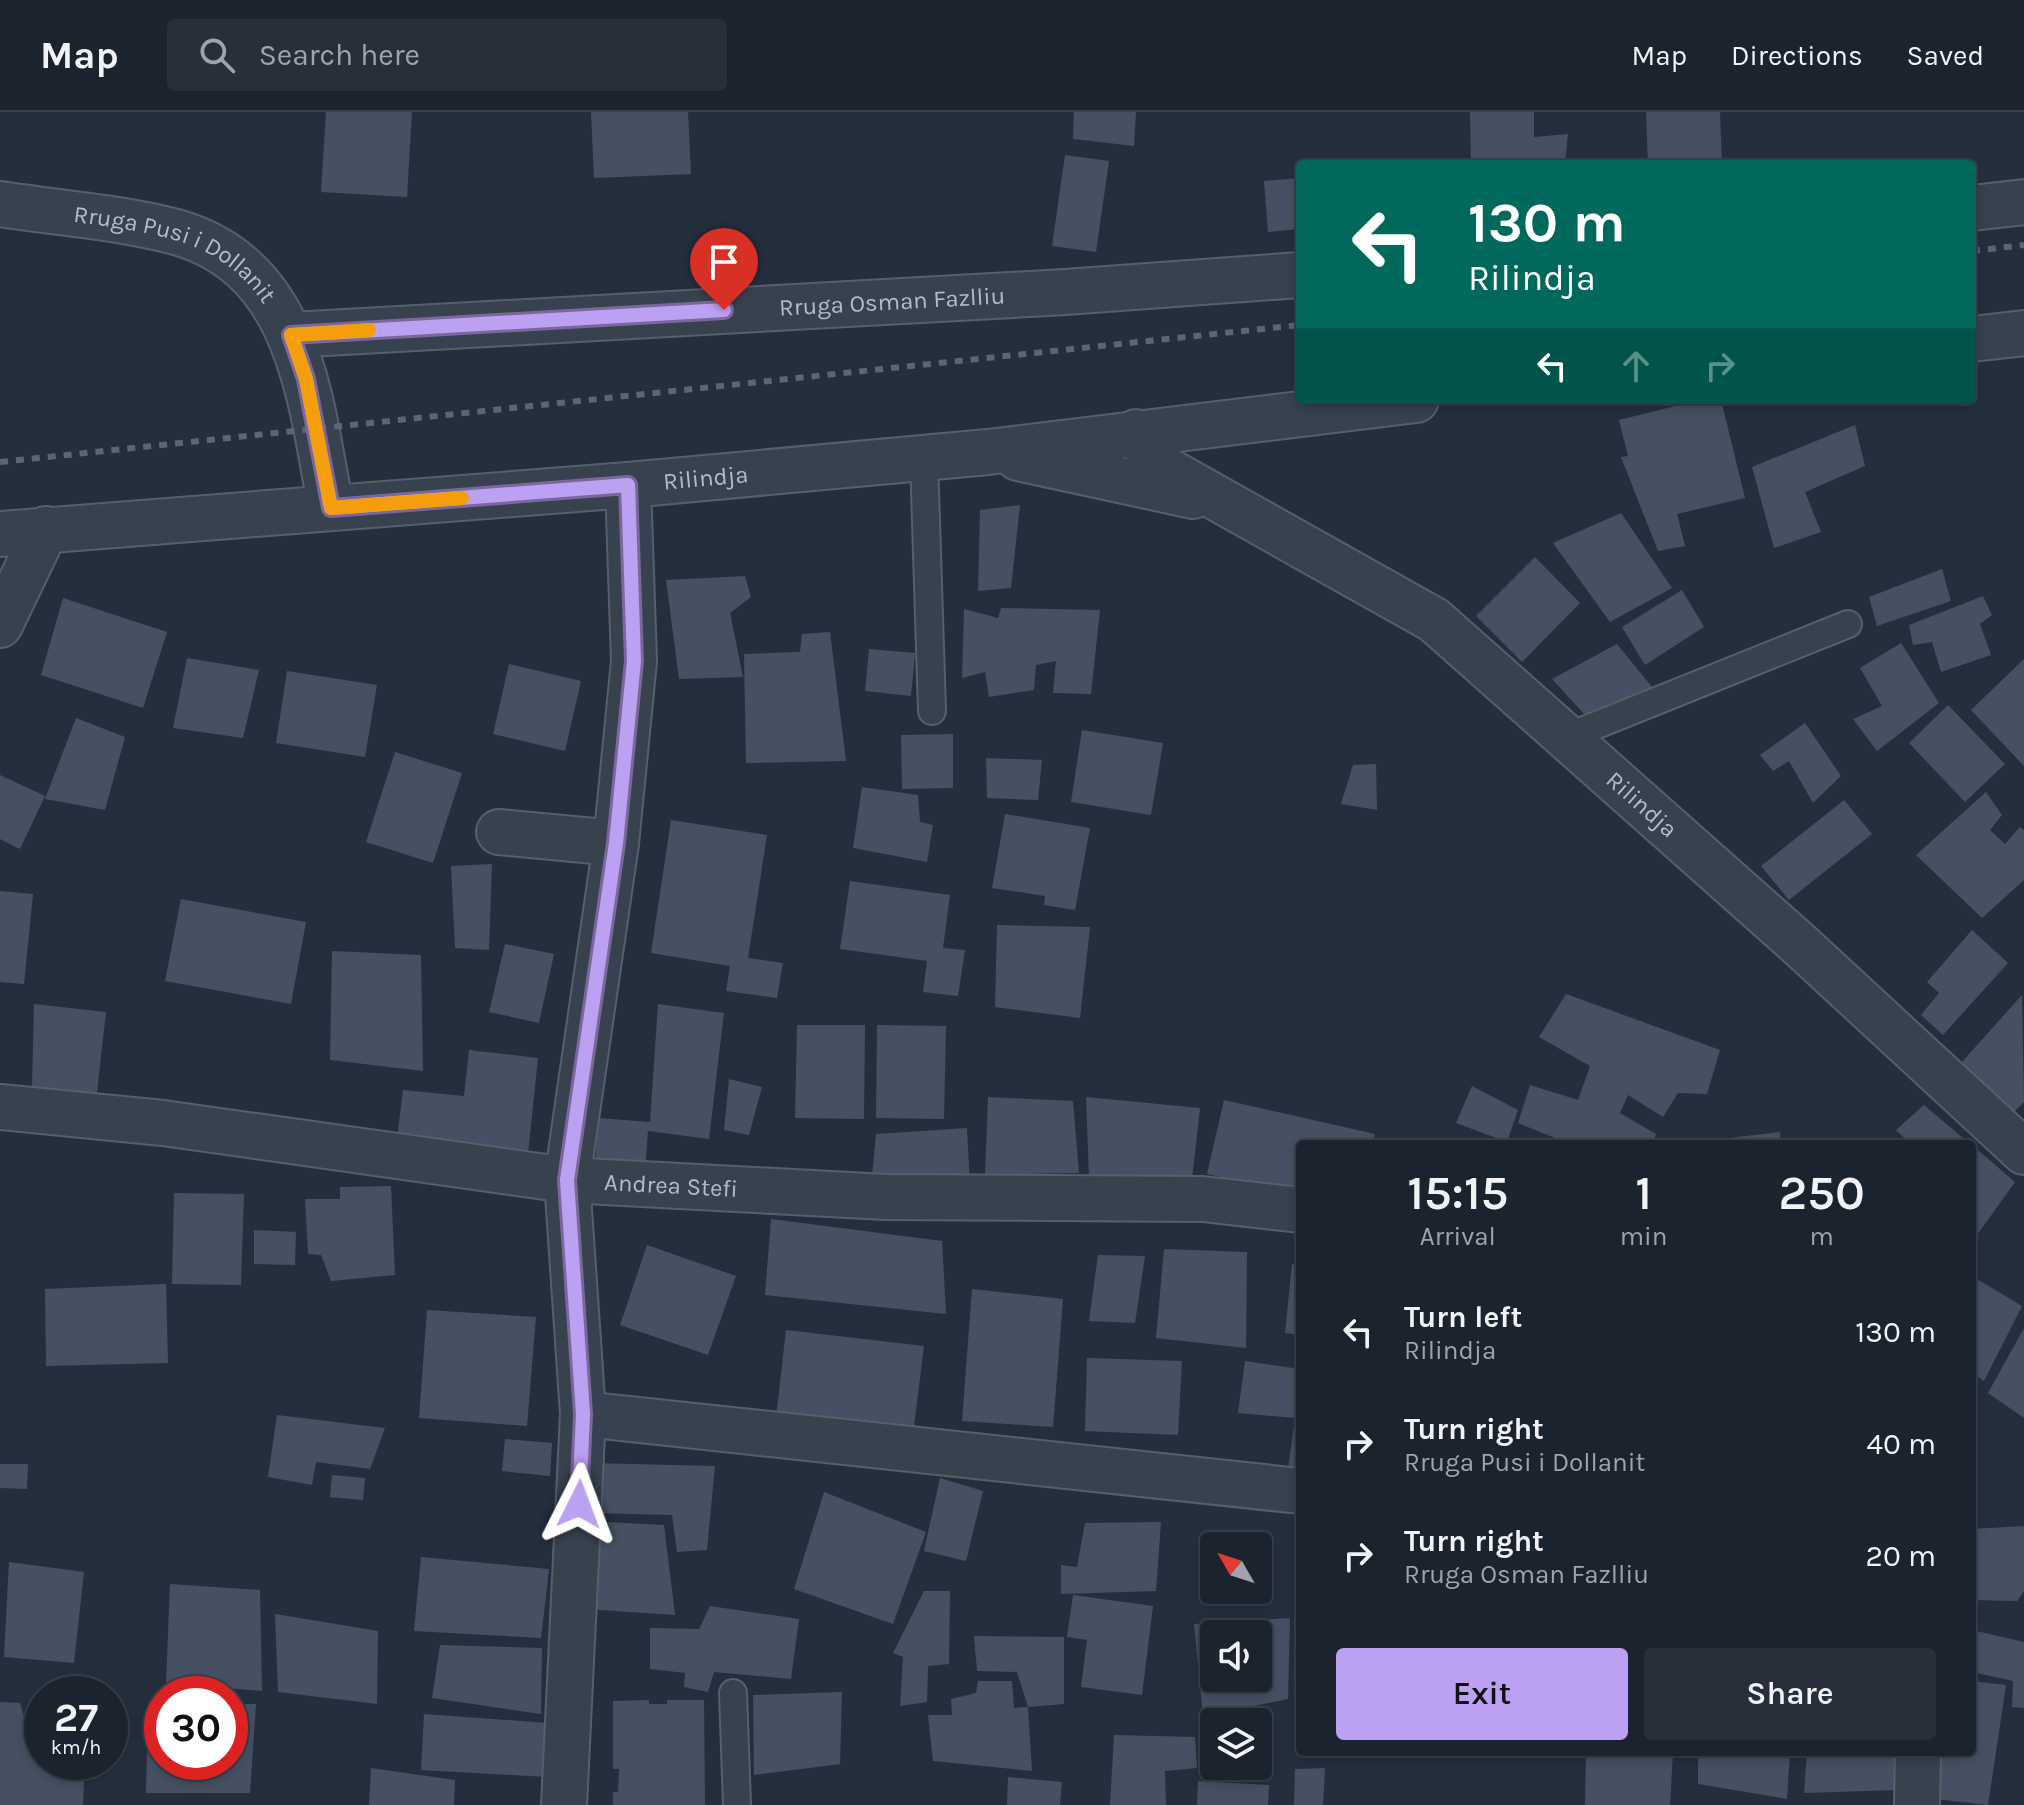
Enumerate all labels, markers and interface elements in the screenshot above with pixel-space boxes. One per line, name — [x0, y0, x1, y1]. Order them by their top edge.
search box — [167, 19, 727, 91]
text: Map — [40, 33, 119, 78]
icon: search — [195, 33, 239, 77]
text: Search here — [259, 37, 420, 73]
text: Map — [1632, 39, 1687, 72]
text: Directions — [1731, 39, 1863, 72]
text: Saved — [1907, 39, 1984, 72]
text: 130 m — [1468, 190, 1626, 255]
icon: left — [1336, 192, 1440, 296]
street label: Rruga Pusi i Dollanit — [72, 200, 282, 308]
pin — [690, 228, 758, 310]
icon: arrive — [702, 240, 746, 284]
text: Rilindja — [1468, 257, 1596, 299]
street label: Rruga Osman Fazlliu — [778, 281, 1006, 322]
icon: left — [1530, 344, 1574, 388]
icon: ahead — [1614, 344, 1658, 388]
icon: right — [1698, 344, 1742, 388]
street label: Rilindja — [662, 460, 749, 496]
street label: Rilindja — [1601, 766, 1683, 843]
text: 15:15 — [1407, 1165, 1509, 1221]
text: 1 — [1635, 1165, 1652, 1221]
text: 250 — [1779, 1165, 1865, 1221]
street label: Andrea Stefi — [604, 1168, 739, 1203]
text: Arrival — [1420, 1221, 1496, 1252]
text: min — [1620, 1221, 1667, 1252]
text: m — [1810, 1221, 1834, 1252]
text: Turn left — [1404, 1299, 1522, 1335]
icon: left — [1336, 1310, 1380, 1354]
text: 130 m — [1855, 1314, 1936, 1350]
text: Rilindja — [1404, 1335, 1496, 1366]
text: Turn right — [1404, 1411, 1544, 1447]
icon: right — [1336, 1422, 1380, 1466]
text: 40 m — [1866, 1426, 1936, 1462]
text: Rruga Pusi i Dollanit — [1404, 1447, 1645, 1478]
position arrow — [537, 1462, 621, 1546]
text: Turn right — [1404, 1523, 1544, 1559]
north arrow — [1200, 1532, 1272, 1604]
map controls — [1200, 1532, 1272, 1780]
icon: right — [1336, 1534, 1380, 1578]
text: 20 m — [1866, 1538, 1936, 1574]
text: Rruga Osman Fazlliu — [1404, 1559, 1649, 1590]
button: sound — [1200, 1620, 1272, 1692]
button: Exit — [1336, 1648, 1628, 1740]
button: Share — [1644, 1648, 1936, 1740]
speed limit sign: 30 — [144, 1676, 248, 1780]
text: 27 — [54, 1694, 98, 1741]
button: layers — [1200, 1708, 1272, 1780]
text: km/h — [51, 1736, 101, 1759]

